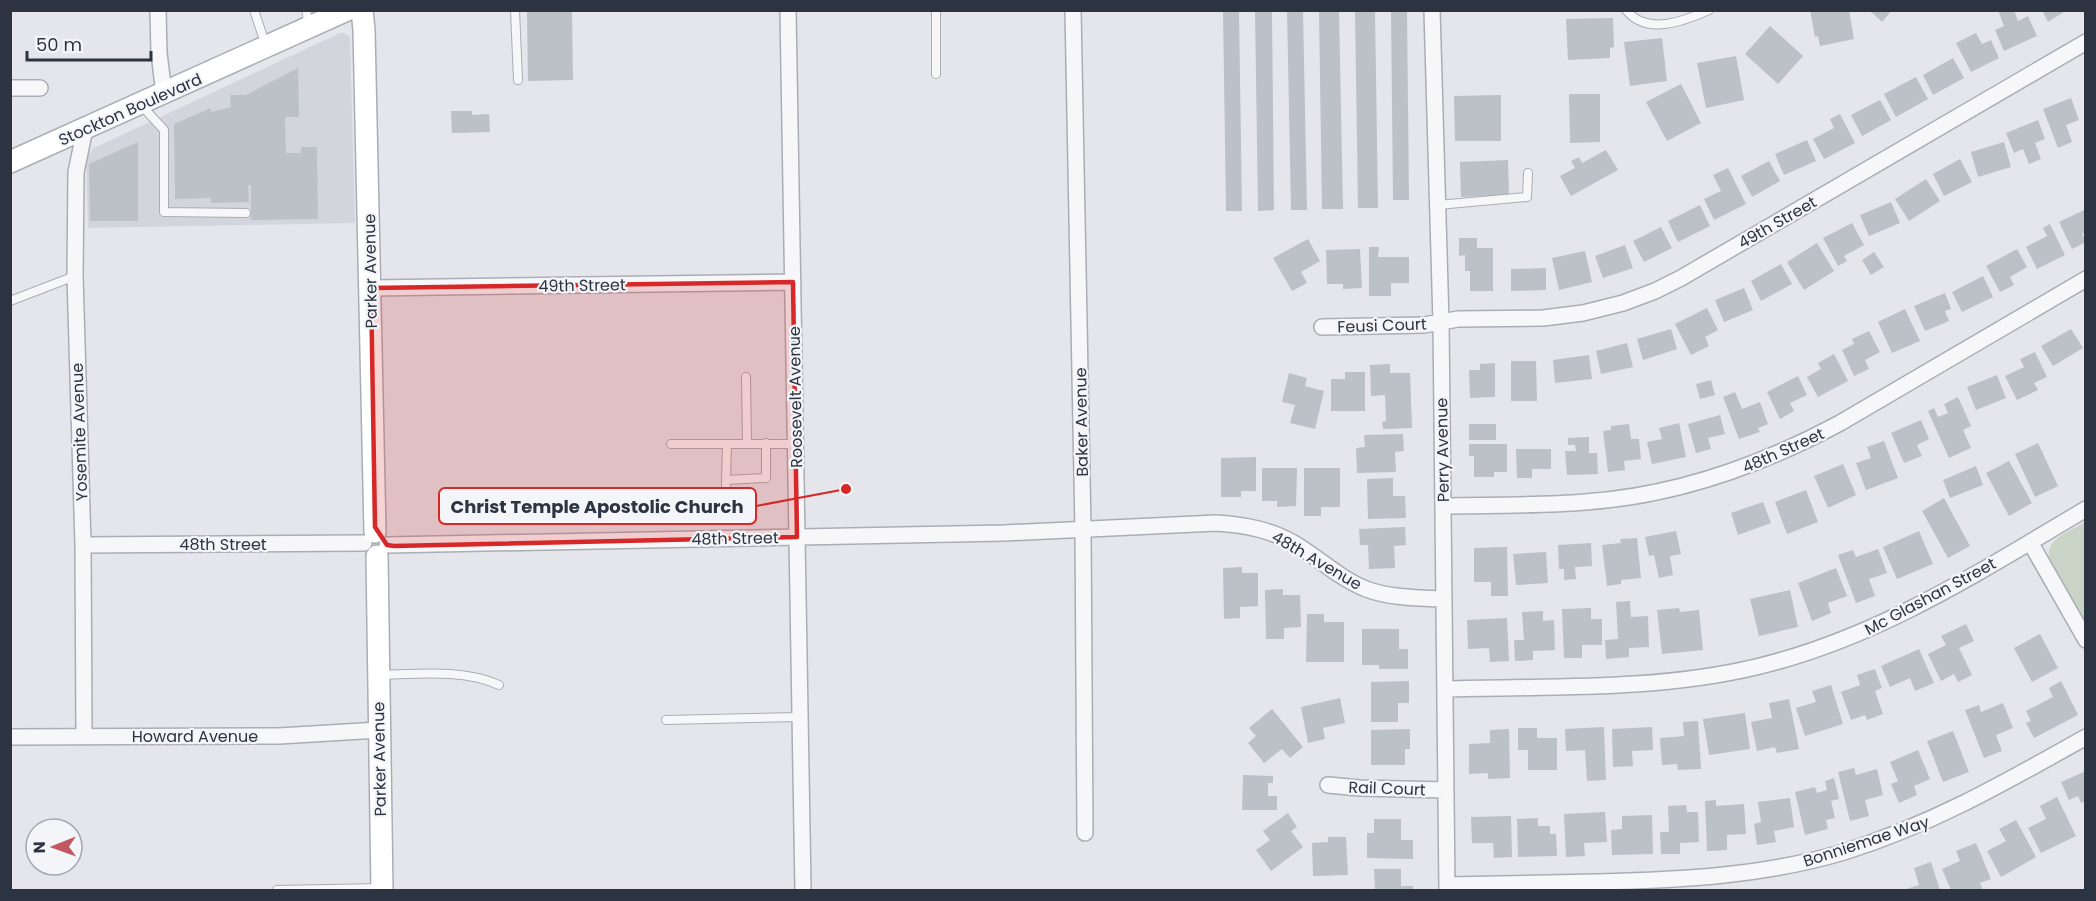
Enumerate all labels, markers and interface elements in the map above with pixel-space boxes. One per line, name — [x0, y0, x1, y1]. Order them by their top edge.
scale bar — [27, 24, 152, 62]
text: 50 m — [36, 32, 82, 57]
street label: Stockton Boulevard — [55, 67, 206, 151]
street label: 49th Street — [1734, 191, 1821, 254]
street label: Parker Avenue — [358, 213, 383, 328]
street label: 49th Street — [538, 273, 626, 298]
street label: Feusi Court — [1337, 312, 1427, 339]
street label: Roosevelt Avenue — [783, 326, 808, 468]
street label: Yosemite Avenue — [66, 362, 93, 502]
street label: Baker Avenue — [1069, 367, 1094, 477]
street label: Perry Avenue — [1430, 397, 1455, 502]
street label: 48th Street — [1739, 422, 1828, 479]
callout: Christ Temple Apostolic Church — [439, 488, 756, 524]
text: Christ Temple Apostolic Church — [450, 494, 744, 519]
street label: 48th Avenue — [1267, 525, 1366, 596]
street label: 48th Street — [691, 526, 779, 551]
street label: 48th Street — [179, 533, 267, 556]
street label: Mc Glashan Street — [1860, 552, 2000, 641]
street label: Parker Avenue — [367, 701, 392, 816]
street label: Howard Avenue — [132, 725, 258, 748]
street label: Rail Court — [1348, 776, 1426, 801]
street label: Bonniemae Way — [1800, 810, 1932, 873]
north arrow — [24, 817, 84, 877]
text: N — [28, 841, 51, 853]

